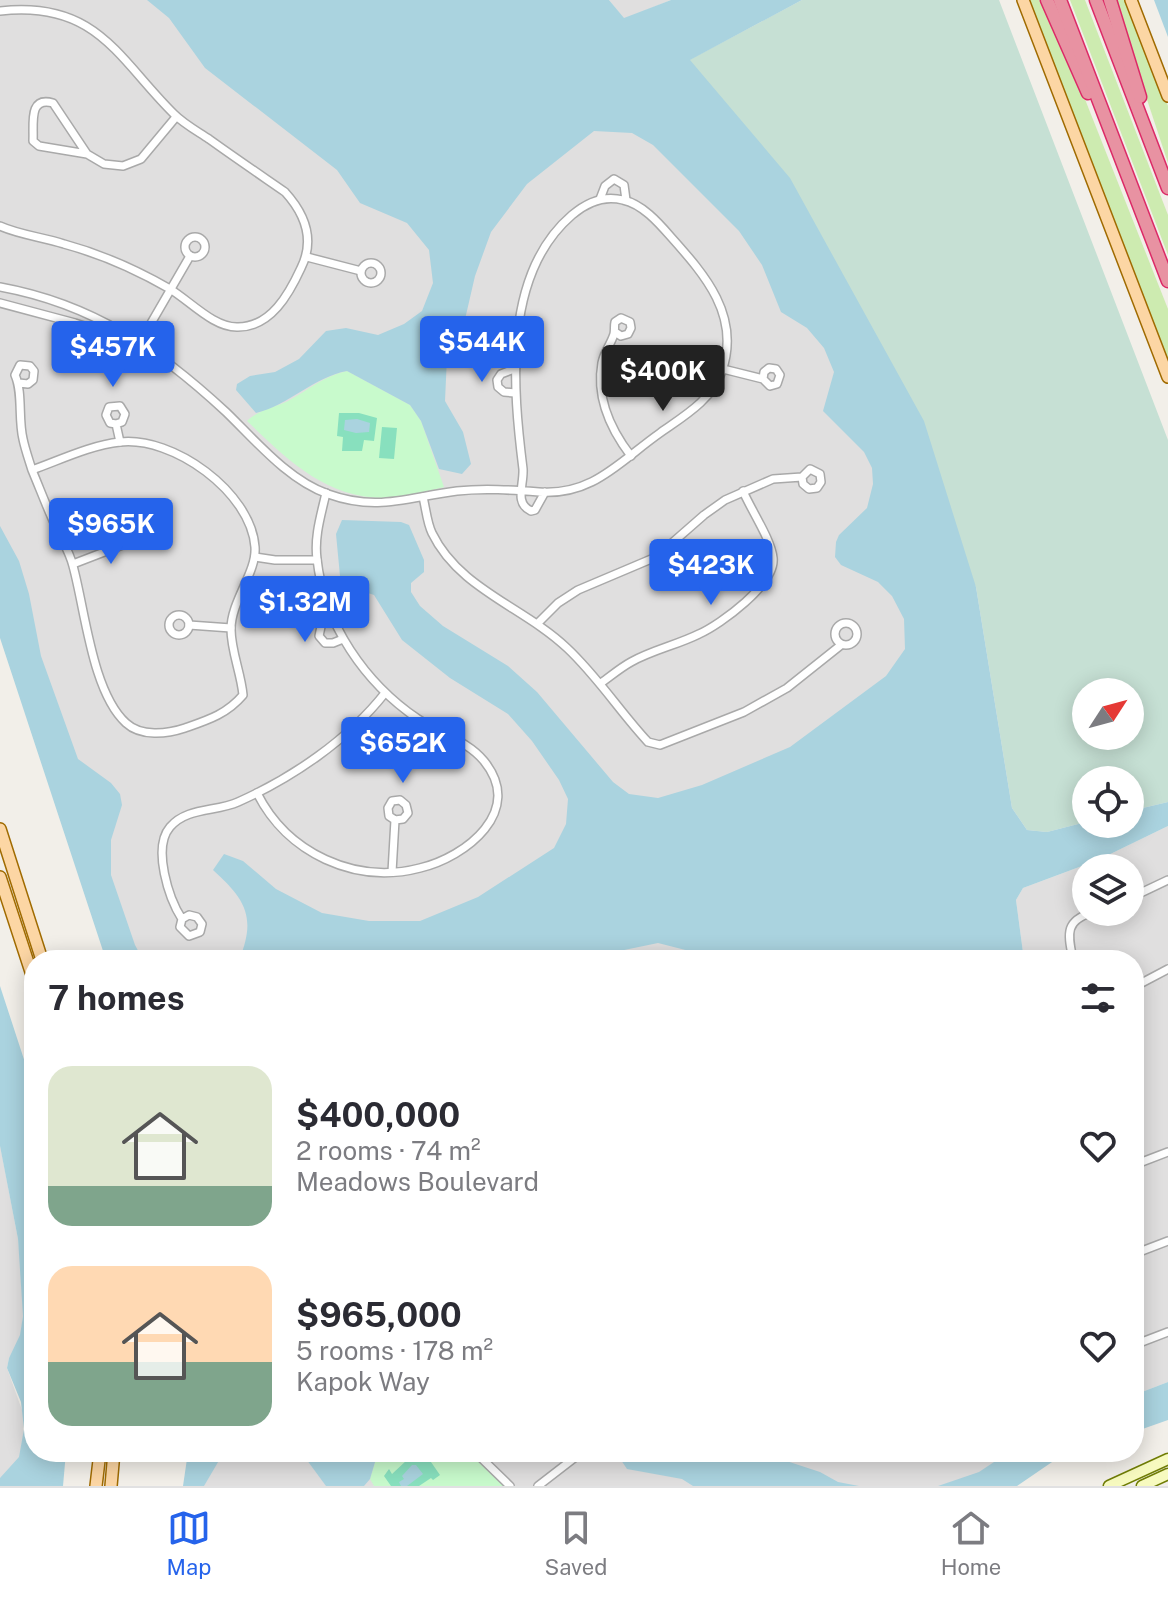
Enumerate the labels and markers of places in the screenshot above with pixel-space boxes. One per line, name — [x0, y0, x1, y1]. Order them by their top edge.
pin: $544K — [426, 316, 538, 384]
pin: $457K — [57, 321, 169, 389]
pin: $400K — [607, 345, 719, 413]
pin: $965K — [55, 498, 167, 566]
pin: $423K — [655, 539, 767, 607]
pin: $1.32M — [240, 576, 370, 644]
pin: $652K — [347, 717, 459, 785]

